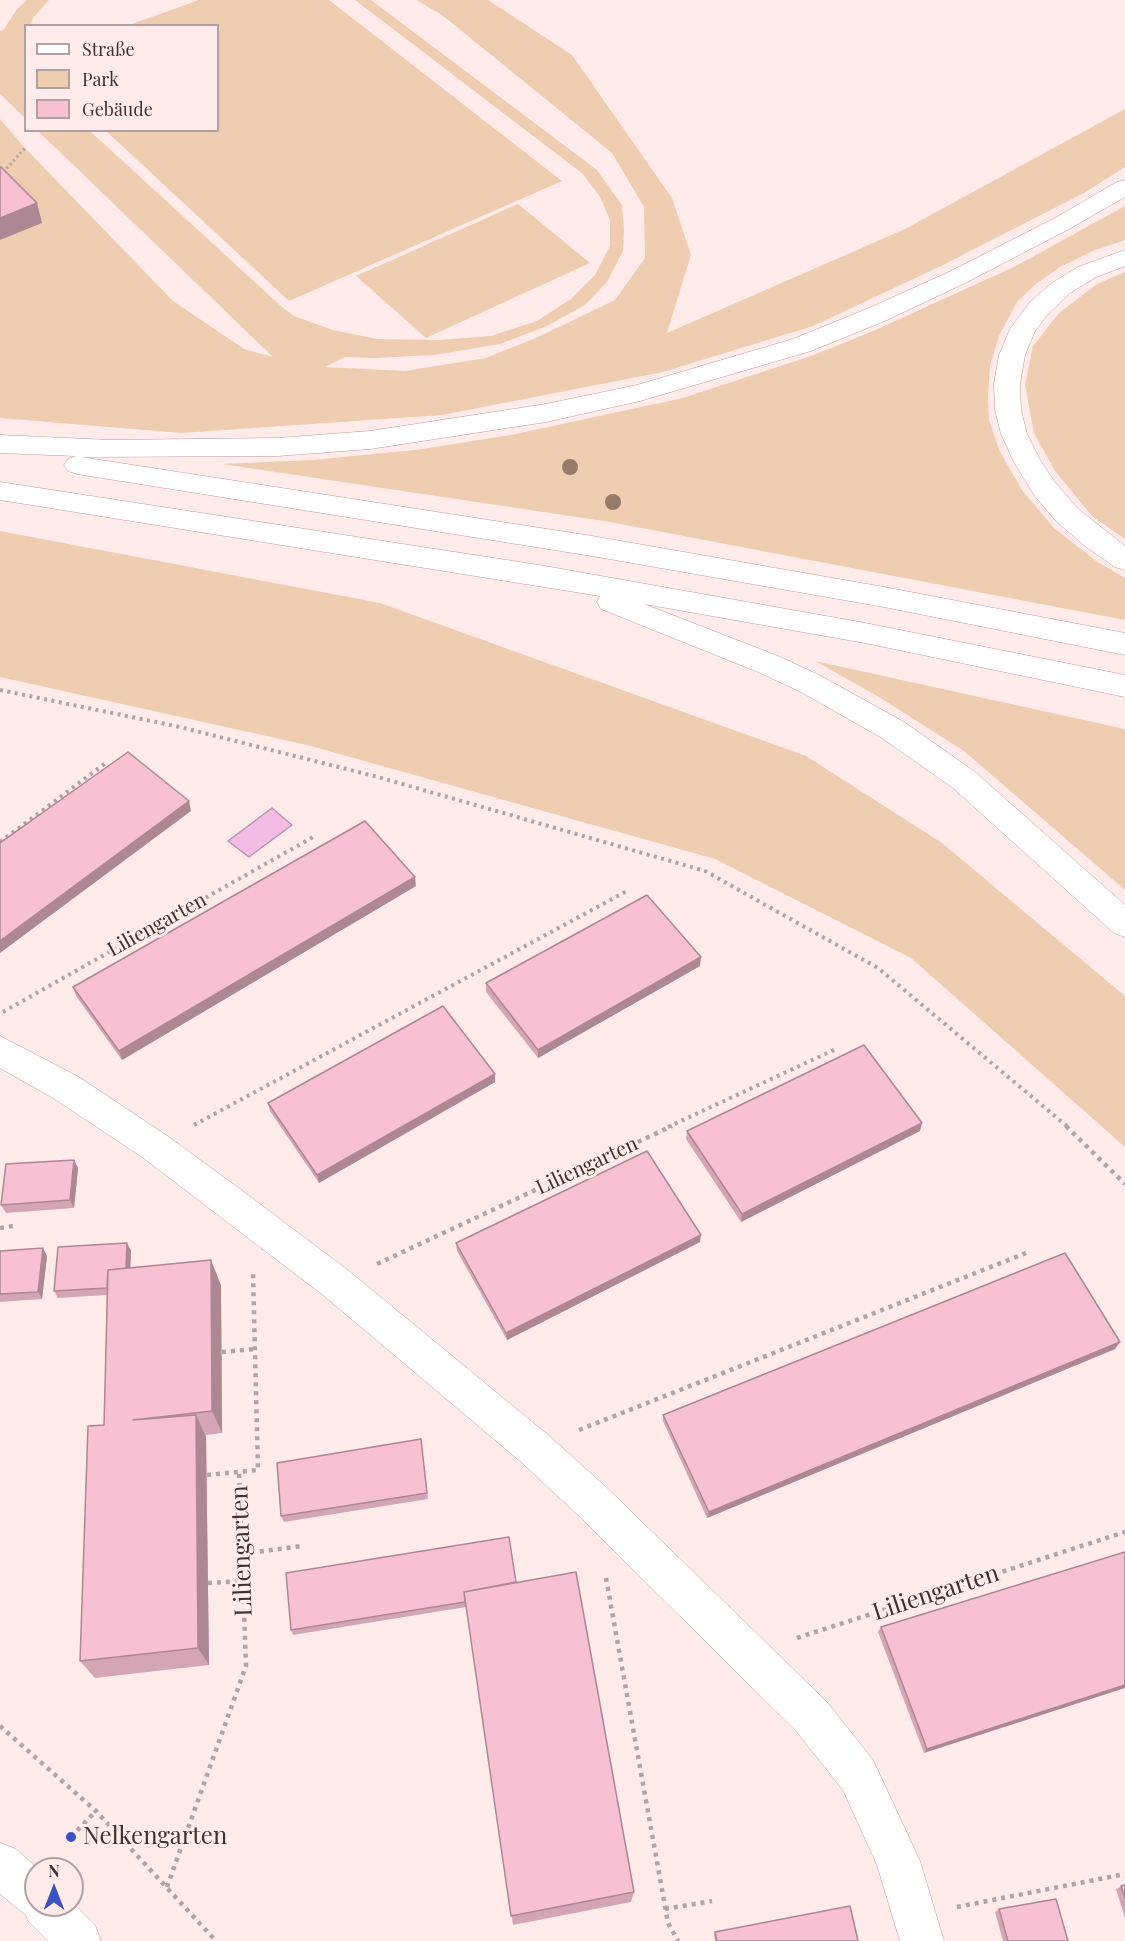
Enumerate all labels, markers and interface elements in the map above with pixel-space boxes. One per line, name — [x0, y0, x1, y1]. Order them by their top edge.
legend — [24, 24, 219, 132]
text: Straße — [82, 37, 135, 61]
text: Park — [82, 67, 119, 91]
text: Gebäude — [82, 97, 153, 121]
street label: Liliengarten — [103, 888, 211, 962]
street label: Liliengarten — [532, 1132, 642, 1200]
street label: Liliengarten — [225, 1485, 259, 1617]
street label: Liliengarten — [869, 1559, 1003, 1627]
place label: Nelkengarten — [83, 1823, 227, 1851]
marker: Nelkengarten — [64, 1830, 78, 1844]
north arrow — [24, 1857, 84, 1917]
text: N — [48, 1860, 60, 1881]

